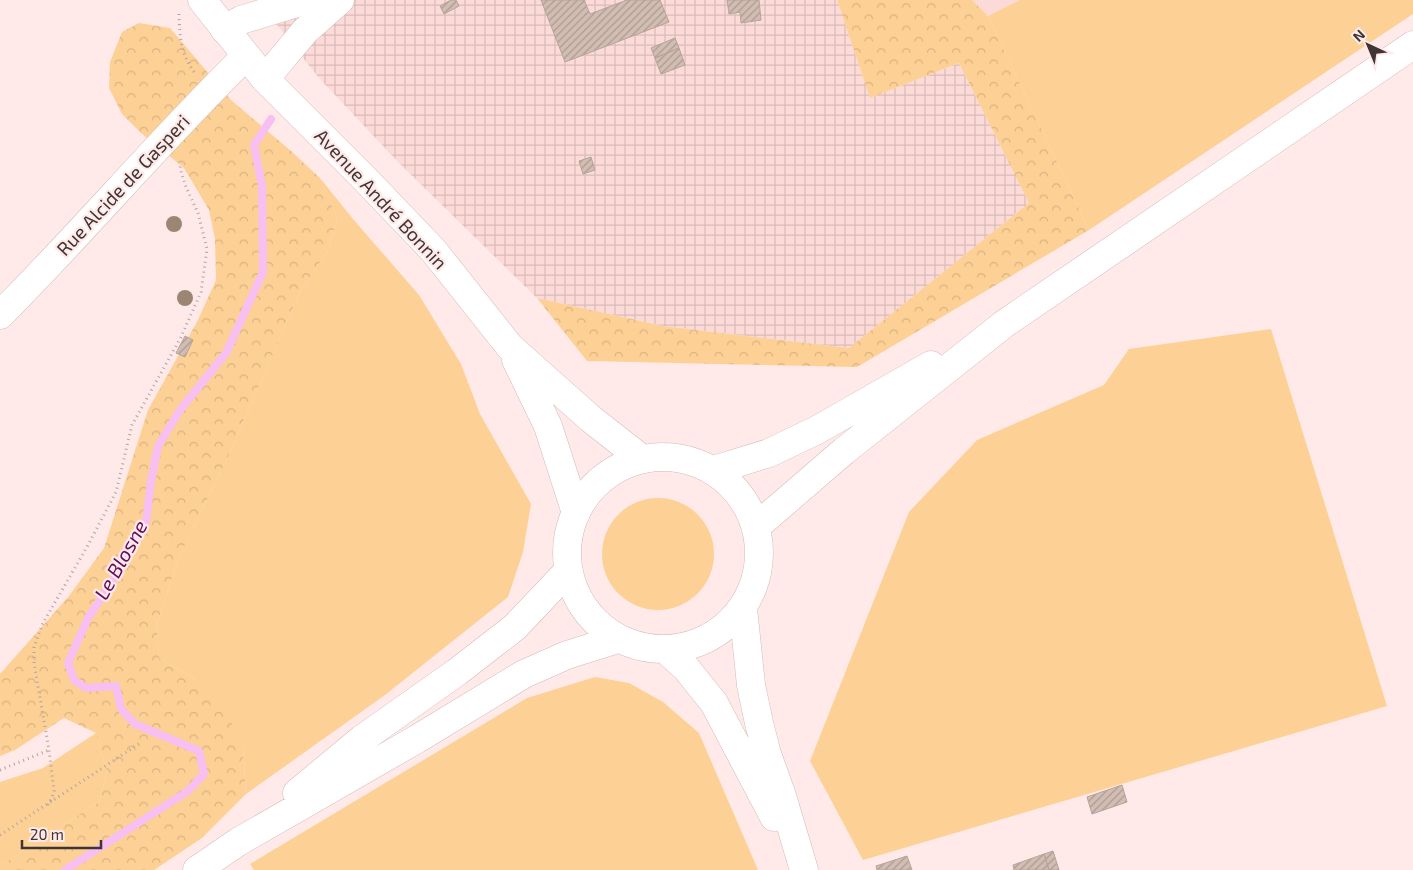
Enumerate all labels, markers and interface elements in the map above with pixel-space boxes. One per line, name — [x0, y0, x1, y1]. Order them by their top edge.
north arrow — [1343, 20, 1393, 70]
text: N — [1349, 26, 1368, 45]
street label: Rue Alcide de Gasperi — [51, 109, 194, 260]
street label: Avenue André Bonnin — [310, 124, 452, 274]
water label: Le Blosne — [88, 515, 152, 603]
scale bar — [22, 818, 101, 850]
text: 20 m — [30, 825, 64, 843]

